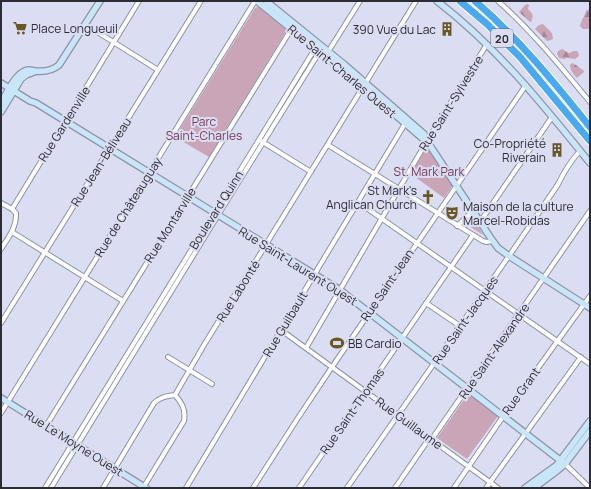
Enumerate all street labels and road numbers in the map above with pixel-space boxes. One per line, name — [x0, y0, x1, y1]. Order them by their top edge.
street label: Rue Saint-Charles Ouest — [284, 20, 400, 122]
road number: 20 — [491, 29, 513, 47]
street label: Rue Saint-Sylvestre — [415, 52, 487, 154]
street label: Rue Gardenville — [34, 83, 94, 165]
street label: Rue Jean-Béliveau — [67, 114, 135, 210]
street label: Rue de Châteauguay — [90, 153, 166, 260]
street label: Boulevard Quinn — [185, 167, 247, 253]
street label: Rue Montarville — [140, 184, 200, 266]
street label: Rue Saint-Laurent Ouest — [235, 222, 361, 310]
street label: Rue Saint-Jean — [357, 245, 417, 325]
street label: Rue Labonté — [212, 257, 264, 325]
street label: Rue Saint-Jacques — [428, 273, 502, 367]
street label: Rue Guilbault — [259, 288, 311, 360]
street label: Rue Saint-Alexandre — [455, 300, 533, 402]
street label: Rue Grant — [498, 364, 544, 418]
street label: Rue Saint-Thomas — [316, 365, 388, 457]
street label: Rue Guillaume — [372, 393, 446, 453]
street label: Rue Le Moyne Ouest — [21, 406, 127, 480]

